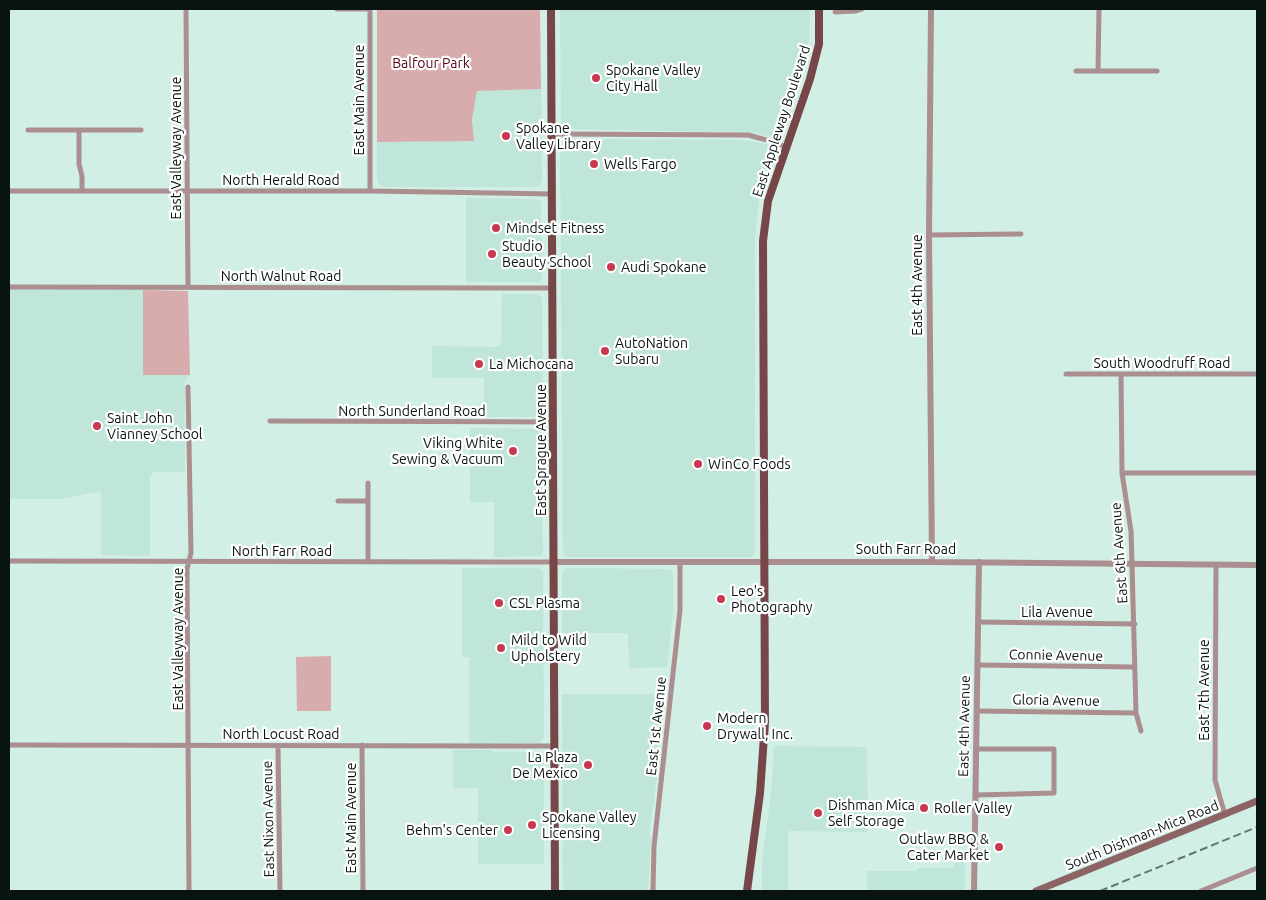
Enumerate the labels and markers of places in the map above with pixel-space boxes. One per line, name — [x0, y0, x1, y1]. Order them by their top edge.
place label: Spokane Valley City Hall — [606, 62, 701, 94]
marker: Spokane Valley City Hall — [590, 72, 602, 84]
place label: Spokane Valley Library — [516, 120, 601, 152]
marker: Spokane Valley Library — [500, 130, 512, 142]
place label: Wells Fargo — [604, 156, 677, 172]
marker: Wells Fargo — [588, 158, 600, 170]
place label: Mindset Fitness — [506, 220, 604, 236]
marker: Mindset Fitness — [490, 222, 502, 234]
place label: Studio Beauty School — [502, 238, 591, 270]
marker: Studio Beauty School — [486, 248, 498, 260]
place label: Audi Spokane — [621, 259, 707, 275]
marker: Audi Spokane — [605, 261, 617, 273]
place label: AutoNation Subaru — [615, 335, 688, 367]
marker: AutoNation Subaru — [599, 345, 611, 357]
place label: La Michocana — [489, 356, 574, 372]
marker: La Michocana — [473, 358, 485, 370]
place label: Saint John Vianney School — [107, 410, 203, 442]
marker: Saint John Vianney School — [91, 420, 103, 432]
place label: Viking White Sewing & Vacuum — [392, 435, 503, 467]
marker: Viking White Sewing & Vacuum — [507, 445, 519, 457]
place label: WinCo Foods — [708, 456, 791, 472]
marker: WinCo Foods — [692, 458, 704, 470]
place label: Leo's Photography — [731, 583, 813, 615]
marker: Leo's Photography — [715, 593, 727, 605]
place label: CSL Plasma — [509, 595, 580, 611]
marker: CSL Plasma — [493, 597, 505, 609]
place label: Mild to Wild Upholstery — [511, 632, 587, 664]
marker: Mild to Wild Upholstery — [495, 642, 507, 654]
place label: Modern Drywall, Inc. — [717, 710, 793, 742]
marker: Modern Drywall, Inc. — [701, 720, 713, 732]
place label: La Plaza De Mexico — [512, 749, 578, 781]
marker: La Plaza De Mexico — [582, 759, 594, 771]
place label: Dishman Mica Self Storage — [828, 797, 915, 829]
place label: Roller Valley — [934, 800, 1012, 816]
marker: Roller Valley — [918, 802, 930, 814]
marker: Dishman Mica Self Storage — [812, 807, 824, 819]
place label: Spokane Valley Licensing — [542, 809, 637, 841]
marker: Spokane Valley Licensing — [526, 819, 538, 831]
place label: Behm's Center — [406, 822, 499, 838]
marker: Behm's Center — [502, 824, 514, 836]
place label: Outlaw BBQ & Cater Market — [899, 831, 990, 863]
marker: Outlaw BBQ & Cater Market — [993, 841, 1005, 853]

